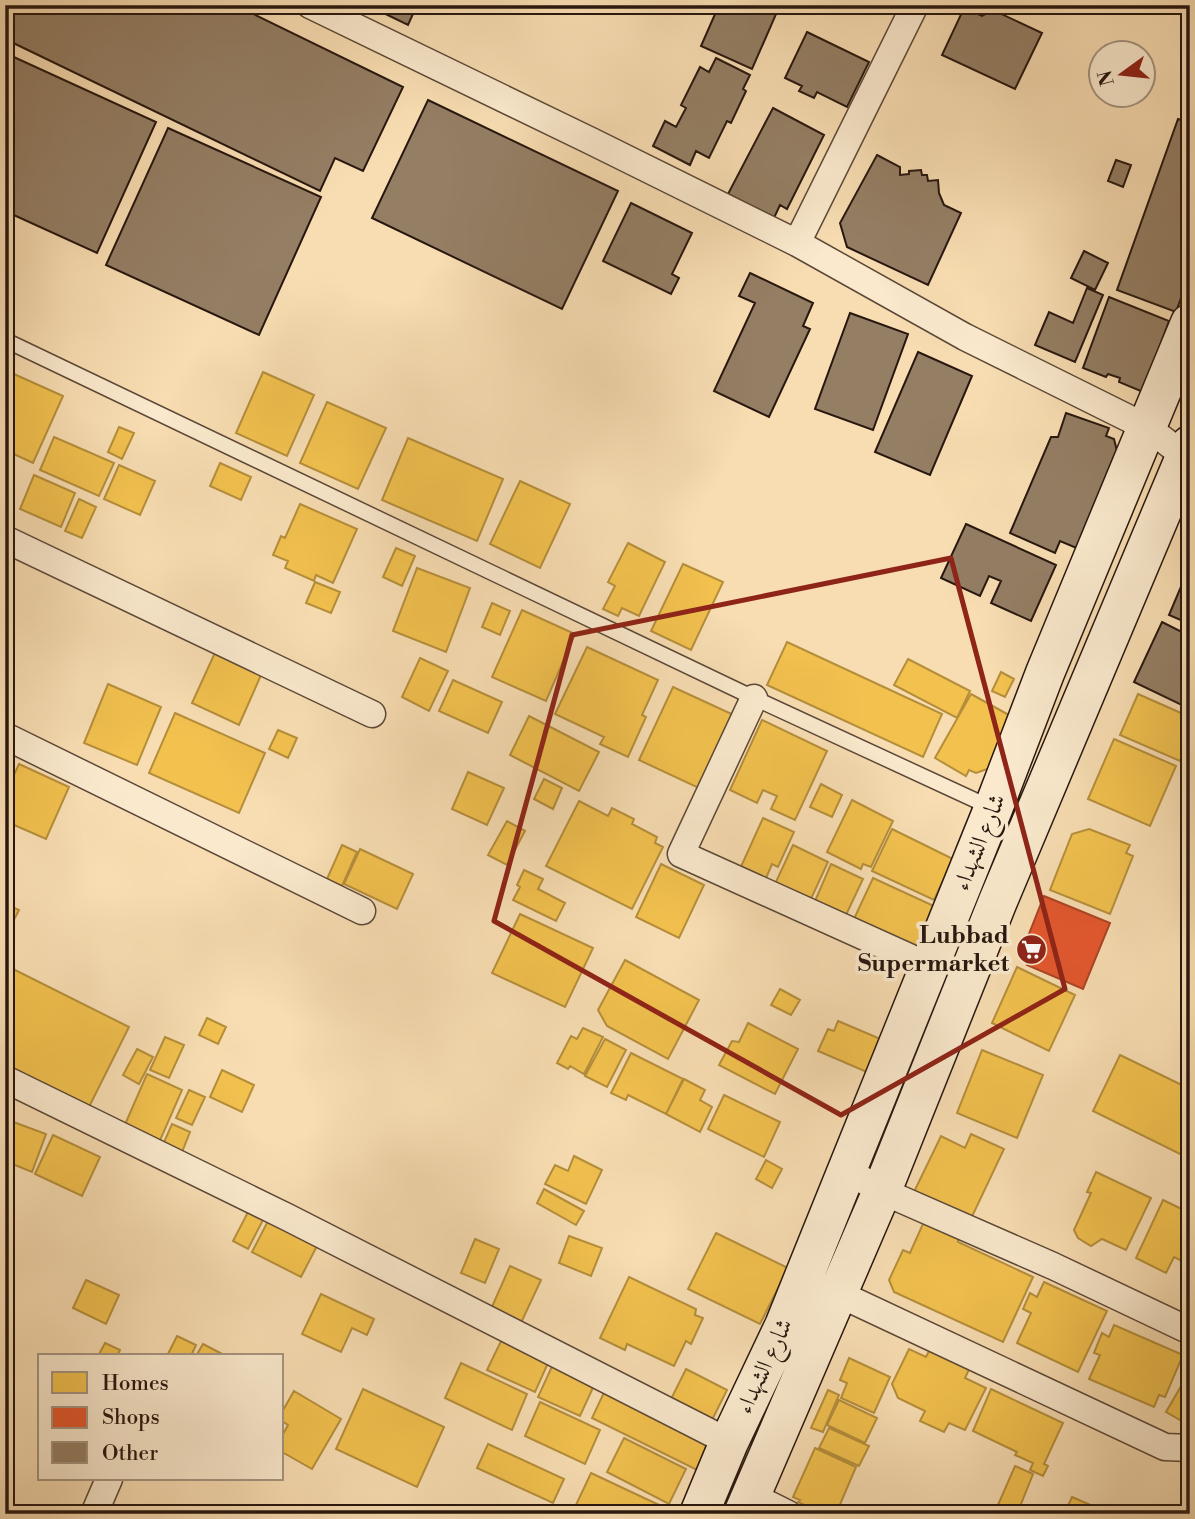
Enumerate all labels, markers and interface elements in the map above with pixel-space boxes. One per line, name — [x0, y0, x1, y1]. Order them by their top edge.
north arrow — [1086, 38, 1156, 108]
text: N — [1093, 68, 1120, 89]
street label: شارع الشهداء — [947, 790, 1017, 897]
place label: Lubbad Supermarket — [858, 921, 1010, 979]
supermarket icon: Lubbad Supermarket — [1015, 932, 1049, 966]
street label: شارع الشهداء — [730, 1314, 804, 1421]
legend — [38, 1354, 284, 1480]
text: Homes — [102, 1371, 169, 1397]
text: Shops — [102, 1405, 160, 1431]
text: Other — [102, 1441, 158, 1467]

